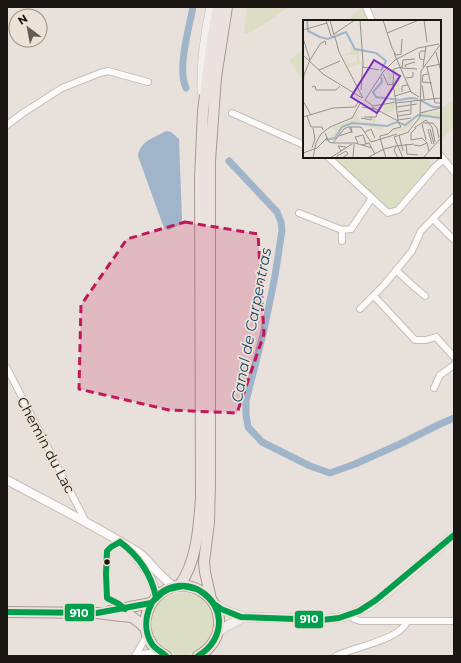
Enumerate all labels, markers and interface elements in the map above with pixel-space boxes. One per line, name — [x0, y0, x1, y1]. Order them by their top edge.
north arrow — [8, 8, 48, 48]
text: N — [15, 11, 30, 28]
inset map — [303, 20, 441, 158]
water label: Canal de Carpentras — [227, 245, 275, 404]
street label: Chemin du Lac — [13, 394, 79, 496]
unlabelled marker — [102, 557, 112, 567]
line badge: 910 — [64, 603, 95, 622]
text: 910 — [70, 606, 89, 620]
line badge: 910 — [294, 610, 324, 629]
text: 910 — [300, 612, 319, 626]

